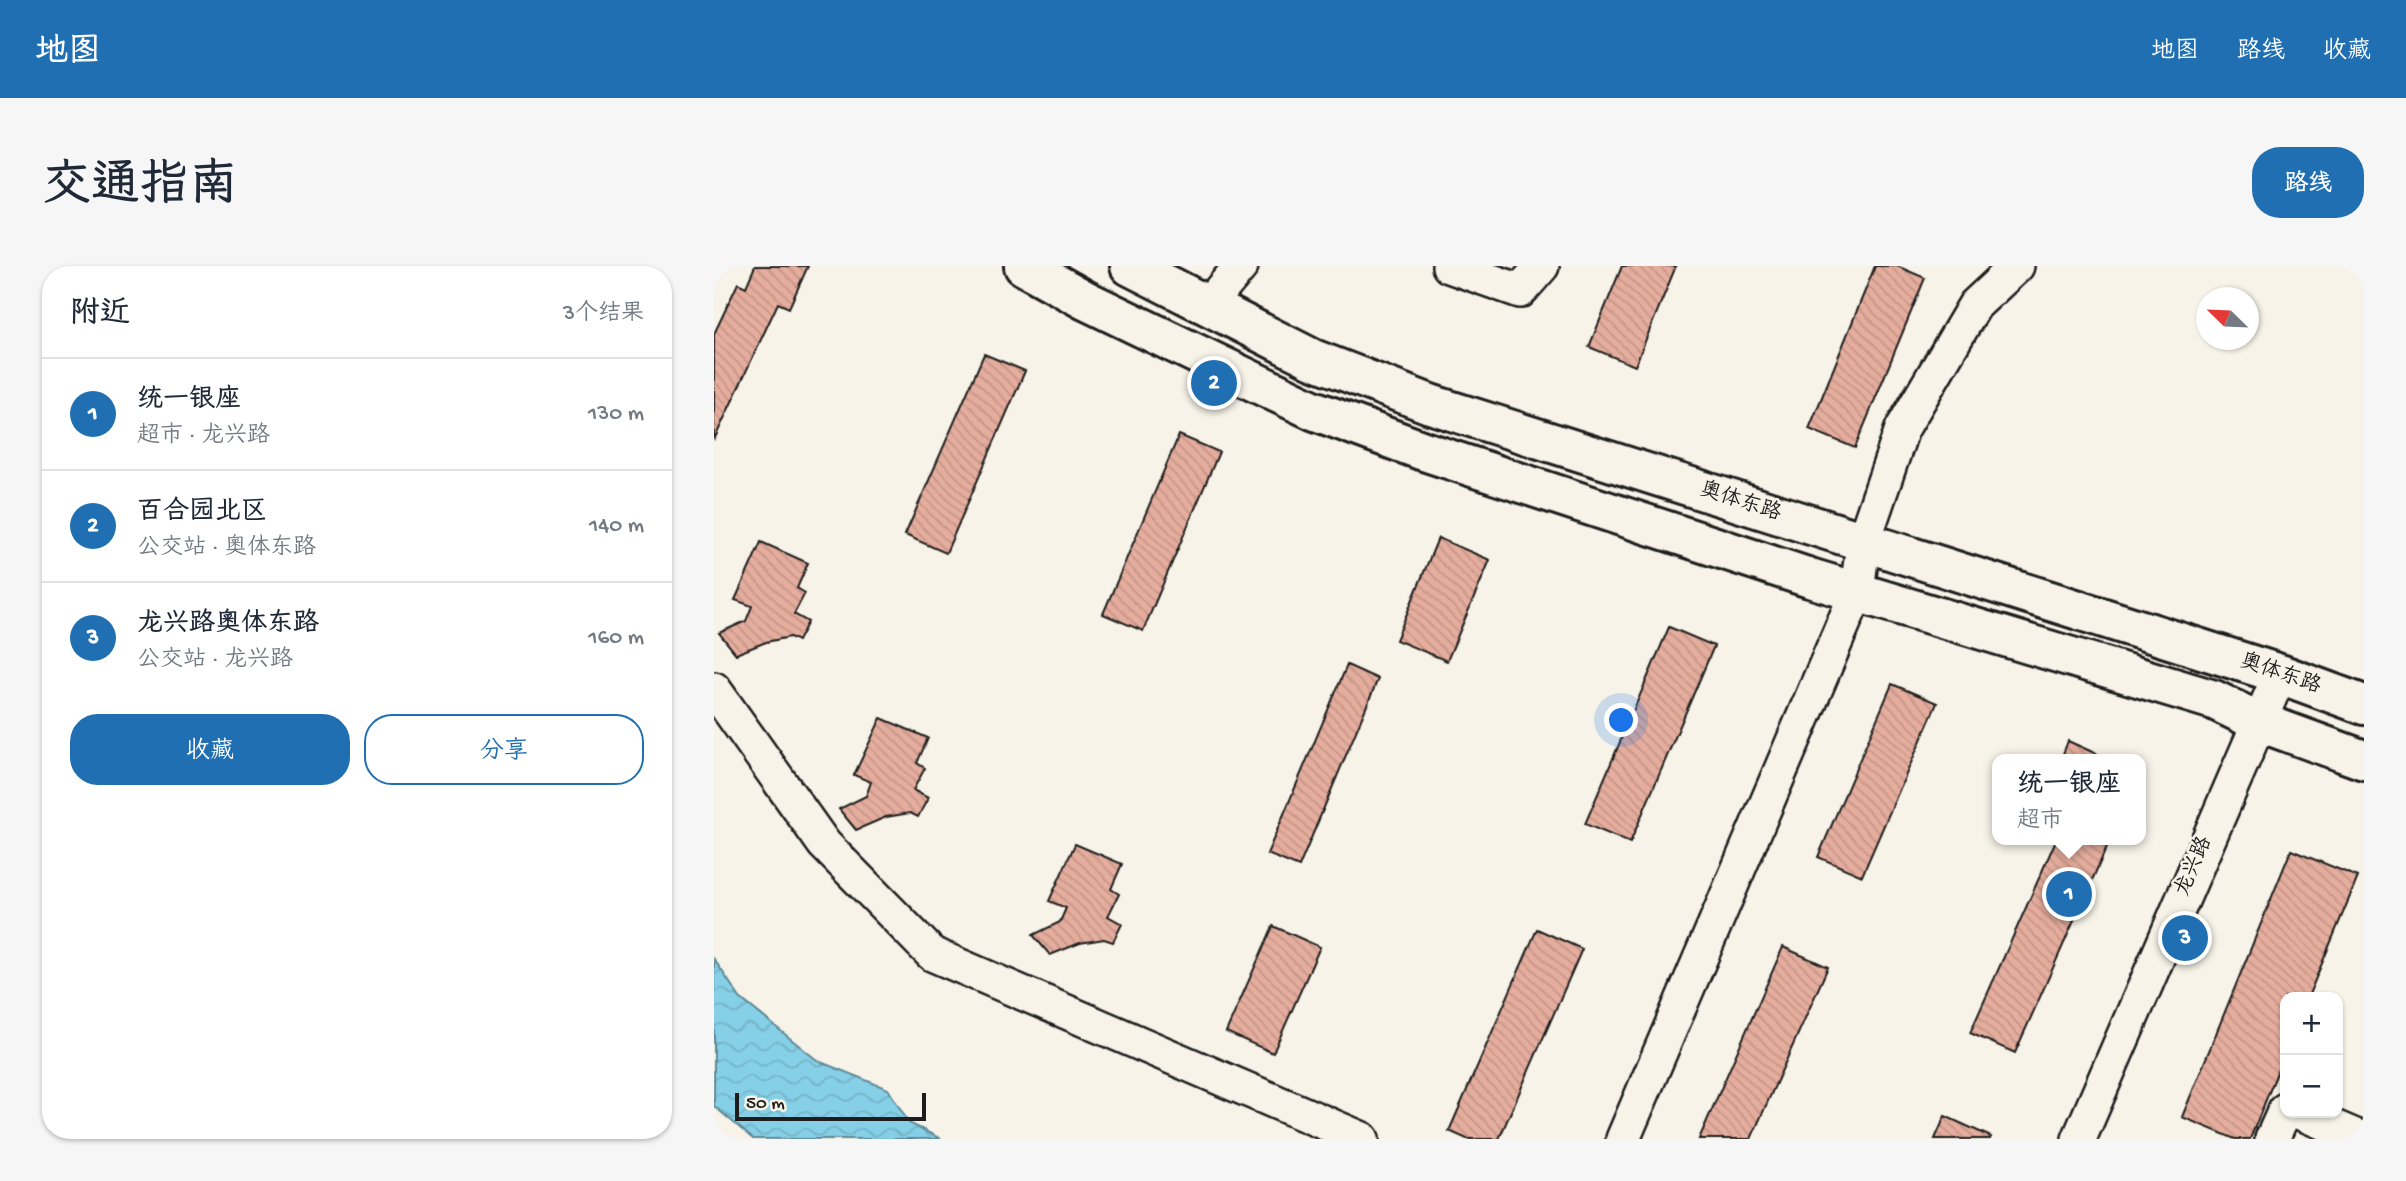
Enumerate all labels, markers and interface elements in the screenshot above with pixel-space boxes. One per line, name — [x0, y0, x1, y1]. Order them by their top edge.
text: 地图 — [35, 35, 101, 73]
text: 地图 — [2151, 38, 2199, 67]
text: 路线 — [2237, 38, 2285, 67]
text: 收藏 — [2323, 38, 2371, 67]
button: 路线 — [2252, 147, 2364, 218]
text: 交通指南 — [42, 160, 238, 218]
north arrow — [2196, 287, 2259, 350]
text: 附近 — [70, 298, 130, 333]
text: 3个结果 — [563, 301, 644, 328]
pin: 2 — [1191, 357, 1237, 409]
text: 统一银座 — [137, 386, 241, 417]
text: 1 — [88, 401, 98, 428]
text: 130 m — [588, 401, 644, 428]
text: 超市 · 龙兴路 — [137, 423, 270, 450]
street label: 奥体东路 — [1696, 476, 1784, 528]
text: 百合园北区 — [137, 498, 267, 529]
text: 2 — [87, 513, 99, 540]
text: 140 m — [589, 513, 644, 540]
text: 公交站 · 奥体东路 — [137, 535, 316, 562]
text: 龙兴路奥体东路 — [137, 610, 319, 641]
text: 3 — [87, 625, 99, 652]
text: 160 m — [588, 625, 644, 652]
text: 公交站 · 龙兴路 — [137, 647, 293, 674]
street label: 奥体东路 — [2236, 648, 2324, 700]
your location — [1604, 703, 1638, 737]
button: 收藏 — [70, 714, 350, 785]
button: 分享 — [364, 714, 644, 785]
popup — [1992, 754, 2146, 845]
text: 统一银座 — [2017, 771, 2121, 802]
text: 超市 — [2017, 808, 2063, 835]
street label: 龙兴路 — [2169, 832, 2219, 901]
pin: 1 — [2046, 868, 2092, 920]
pin: 3 — [2162, 912, 2208, 964]
map controls — [2280, 992, 2343, 1118]
button: + — [2280, 992, 2343, 1055]
button: − — [2280, 1055, 2343, 1118]
scale bar — [735, 1090, 926, 1122]
text: 50 m — [746, 1093, 785, 1116]

